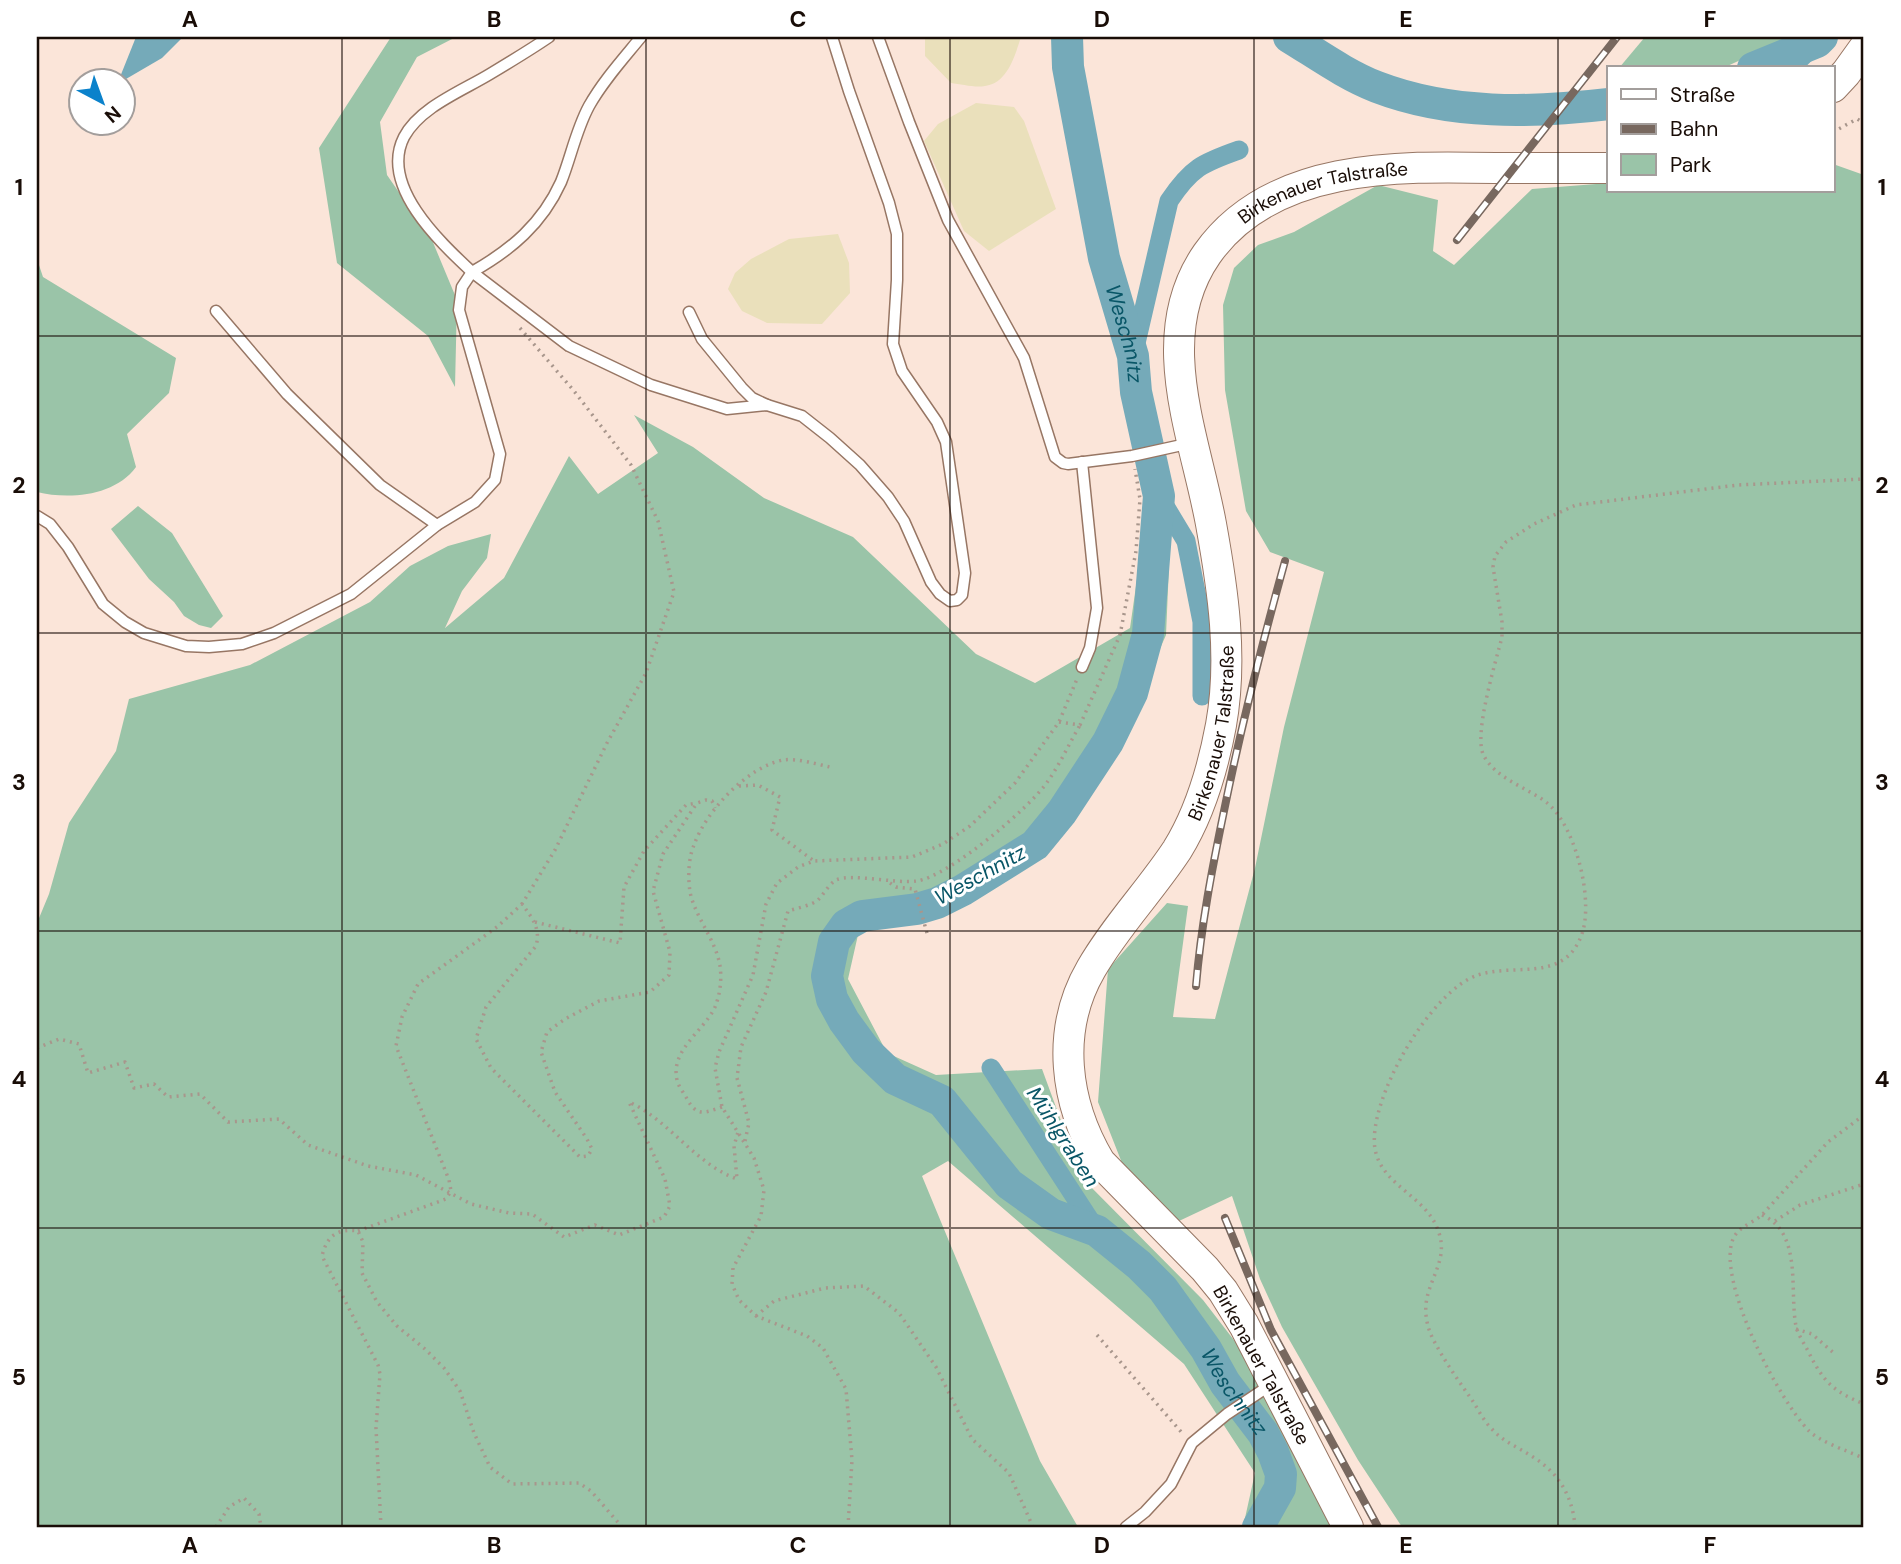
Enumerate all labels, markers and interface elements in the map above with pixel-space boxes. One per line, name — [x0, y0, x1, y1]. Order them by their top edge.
text: A — [182, 4, 198, 34]
text: B — [487, 4, 501, 34]
text: C — [790, 4, 806, 34]
text: D — [1094, 4, 1110, 34]
text: E — [1399, 4, 1413, 34]
text: F — [1704, 4, 1717, 34]
north arrow — [66, 66, 136, 136]
legend — [1607, 66, 1834, 192]
text: Straße — [1670, 81, 1735, 109]
text: N — [99, 100, 126, 128]
text: Bahn — [1670, 115, 1718, 143]
text: Park — [1670, 151, 1712, 179]
street label: Birkenauer Talstraße — [1232, 156, 1409, 229]
text: 1 — [15, 172, 23, 202]
text: 1 — [1878, 172, 1886, 202]
water label: Weschnitz — [1099, 281, 1149, 384]
text: 2 — [12, 470, 26, 500]
text: 2 — [1875, 470, 1889, 500]
street label: Birkenauer Talstraße — [1182, 645, 1239, 825]
text: 3 — [12, 767, 26, 797]
text: 3 — [1875, 767, 1889, 797]
water label: Weschnitz — [929, 838, 1031, 912]
text: 4 — [12, 1064, 27, 1094]
text: 4 — [1875, 1064, 1890, 1094]
water label: Mühlgraben — [1020, 1081, 1106, 1193]
street label: Birkenauer Talstraße — [1207, 1281, 1316, 1449]
water label: Weschnitz — [1194, 1343, 1274, 1441]
text: 5 — [12, 1362, 26, 1392]
text: 5 — [1875, 1362, 1889, 1392]
text: A — [182, 1530, 198, 1560]
text: B — [487, 1530, 501, 1560]
text: C — [790, 1530, 806, 1560]
text: D — [1094, 1530, 1110, 1560]
text: E — [1399, 1530, 1413, 1560]
text: F — [1704, 1530, 1717, 1560]

